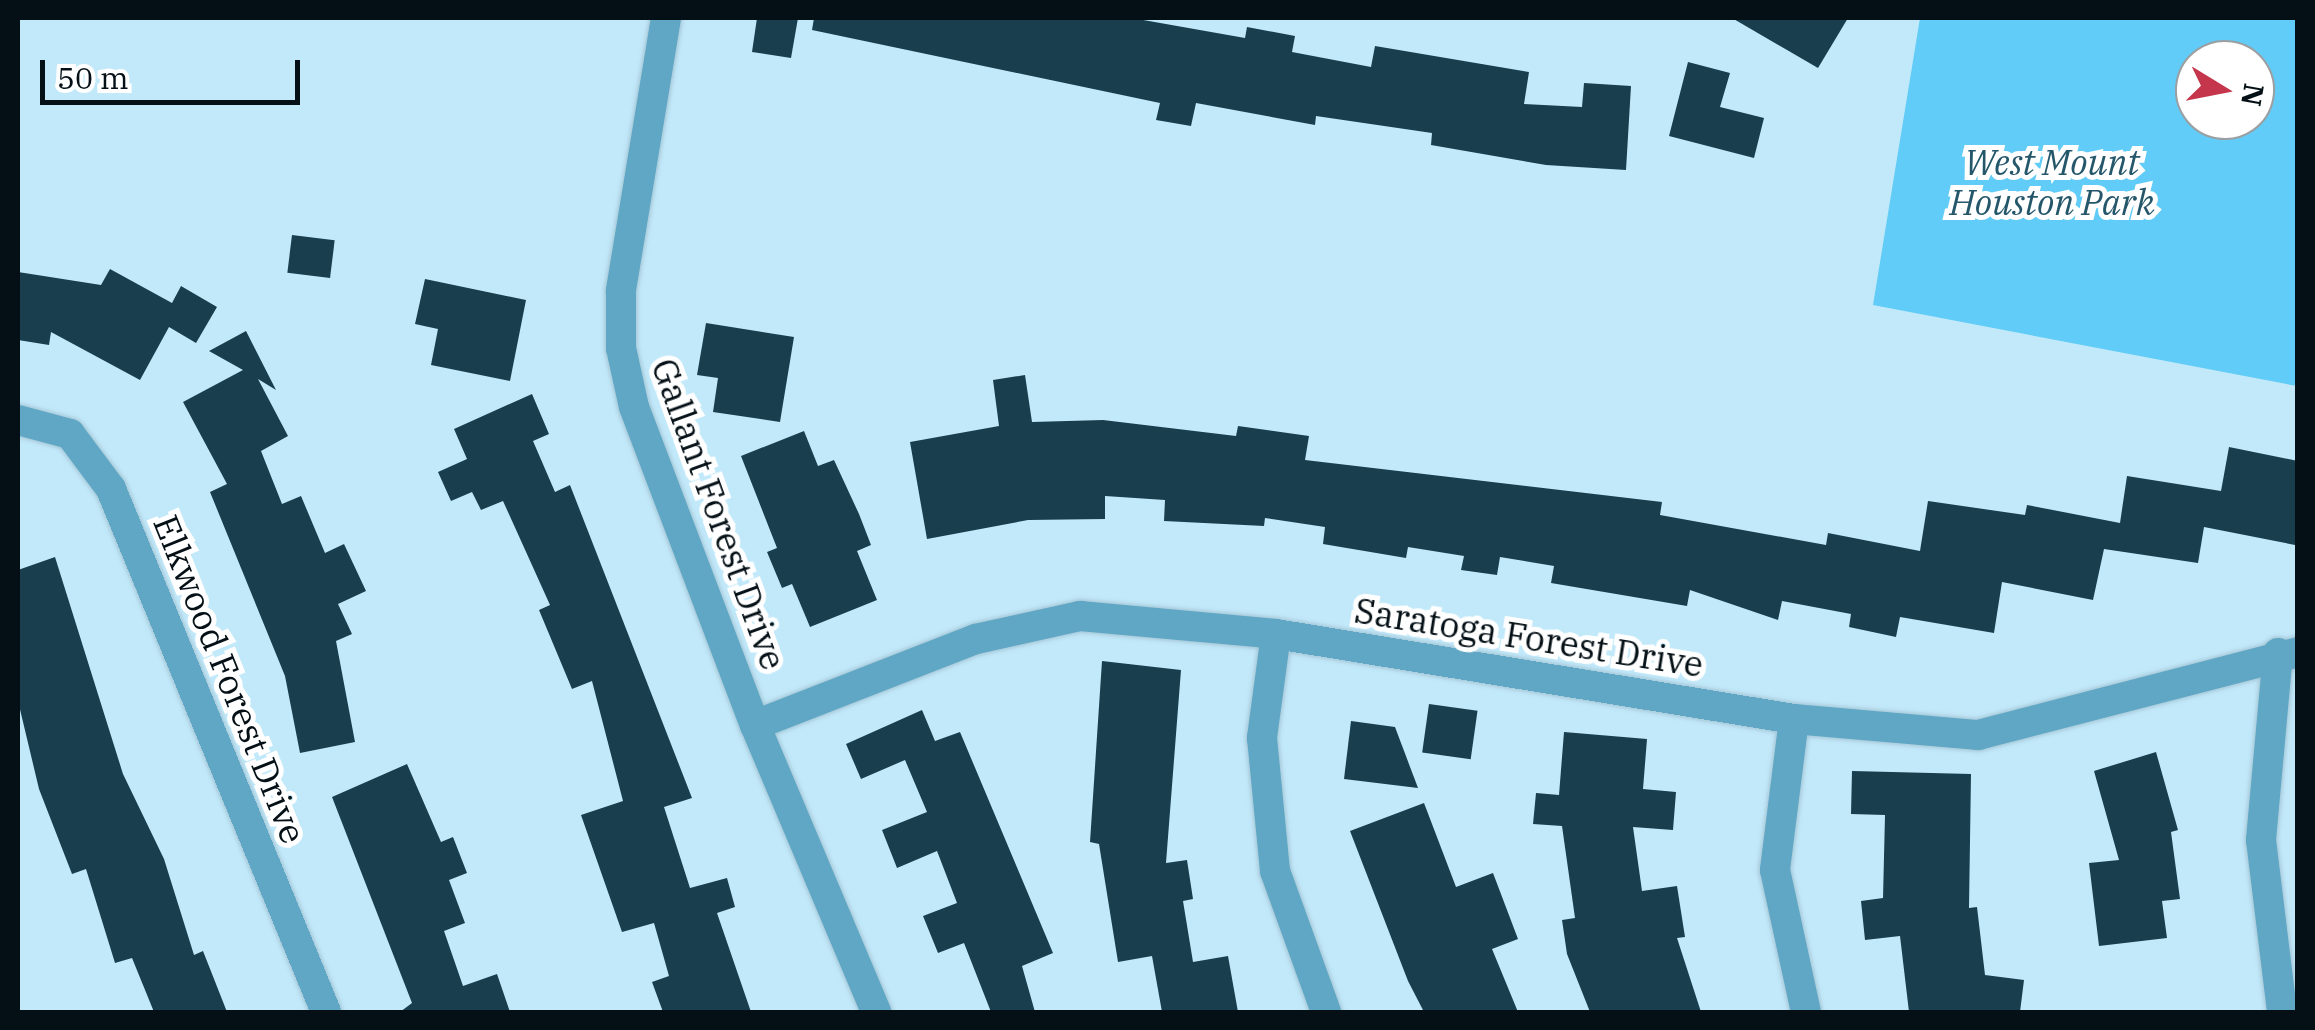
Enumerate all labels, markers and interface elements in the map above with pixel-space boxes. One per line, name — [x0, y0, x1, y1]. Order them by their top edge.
scale bar — [45, 40, 305, 102]
north arrow — [2175, 40, 2275, 140]
text: 50 m — [57, 58, 129, 97]
text: N — [2233, 81, 2273, 109]
park label: West Mount Houston Park — [1949, 141, 2155, 223]
street label: Gallant Forest Drive — [643, 353, 795, 675]
street label: Elkwood Forest Drive — [145, 509, 315, 849]
street label: Saratoga Forest Drive — [1352, 589, 1706, 685]

